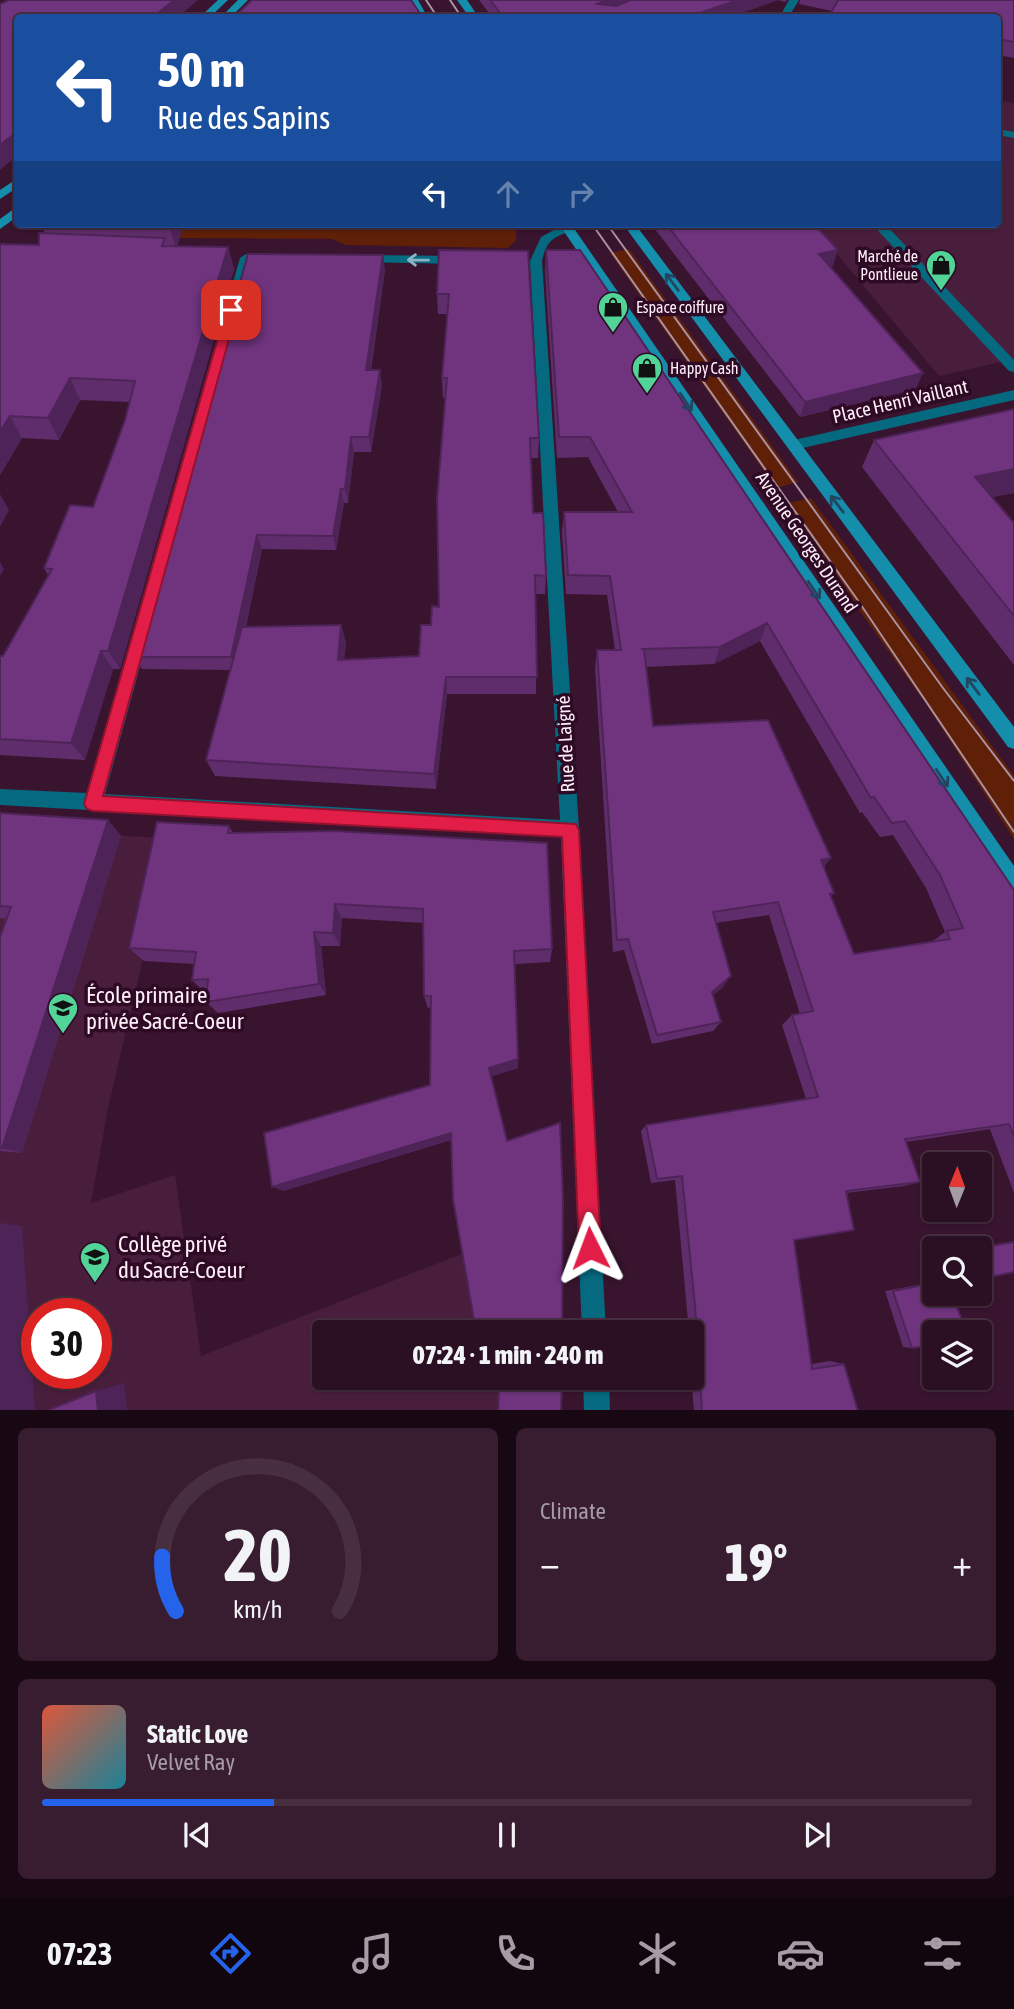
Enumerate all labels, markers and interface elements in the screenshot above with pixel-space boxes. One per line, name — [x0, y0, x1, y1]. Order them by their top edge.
text: 50 m — [157, 41, 245, 97]
icon: left — [42, 42, 133, 133]
text: Rue des Sapins — [157, 99, 330, 136]
icon: left — [416, 175, 454, 213]
icon: ahead — [489, 175, 527, 213]
icon: right — [562, 175, 600, 213]
place label: Marché de Pontlieue — [857, 247, 918, 283]
shop icon: Marché de Pontlieue — [924, 248, 958, 292]
one-way arrow — [407, 253, 430, 267]
one-way arrow — [665, 273, 680, 292]
pin — [201, 280, 261, 340]
shop icon: Espace coiffure — [596, 290, 630, 334]
icon: arrive — [212, 291, 250, 329]
place label: Espace coiffure — [636, 298, 724, 317]
shop icon: Happy Cash — [630, 351, 664, 395]
place label: Happy Cash — [670, 359, 739, 378]
street label: Place Henri Vaillant — [830, 375, 970, 427]
one-way arrow — [679, 392, 693, 411]
street label: Avenue Georges Durand — [752, 467, 862, 617]
one-way arrow — [830, 495, 845, 514]
one-way arrow — [807, 580, 821, 599]
one-way arrow — [966, 677, 981, 696]
street label: Rue de Laigné — [551, 695, 579, 793]
one-way arrow — [935, 768, 949, 787]
place label: École primaire privée Sacré-Coeur — [86, 982, 245, 1034]
school or university icon: École primaire privée Sacré-Coeur — [46, 991, 80, 1035]
north arrow — [922, 1152, 992, 1222]
map controls — [922, 1152, 992, 1390]
position arrow — [553, 1211, 627, 1285]
place label: Collège privé du Sacré-Coeur — [118, 1231, 246, 1283]
button: search — [922, 1236, 992, 1306]
school or university icon: Collège privé du Sacré-Coeur — [78, 1240, 112, 1284]
speed limit sign: 30 — [21, 1298, 112, 1389]
button: layers — [922, 1320, 992, 1390]
text: 07:24 · 1 min · 240 m — [413, 1340, 603, 1370]
text: Climate — [540, 1498, 606, 1524]
text: 20 — [224, 1513, 292, 1596]
text: 19° — [724, 1532, 788, 1592]
text: − — [540, 1541, 560, 1584]
text: + — [952, 1541, 972, 1584]
text: km/h — [233, 1594, 283, 1622]
text: Static Love — [147, 1719, 248, 1749]
text: Velvet Ray — [147, 1749, 235, 1775]
icon: previous — [178, 1816, 216, 1854]
icon: pause — [488, 1816, 526, 1854]
icon: next — [798, 1816, 836, 1854]
icon: directions — [206, 1929, 255, 1978]
icon: music — [348, 1929, 397, 1978]
icon: phone — [491, 1929, 540, 1978]
icon: climate — [633, 1929, 682, 1978]
icon: car — [776, 1929, 825, 1978]
icon: filters — [918, 1929, 967, 1978]
text: 07:23 — [47, 1935, 113, 1972]

